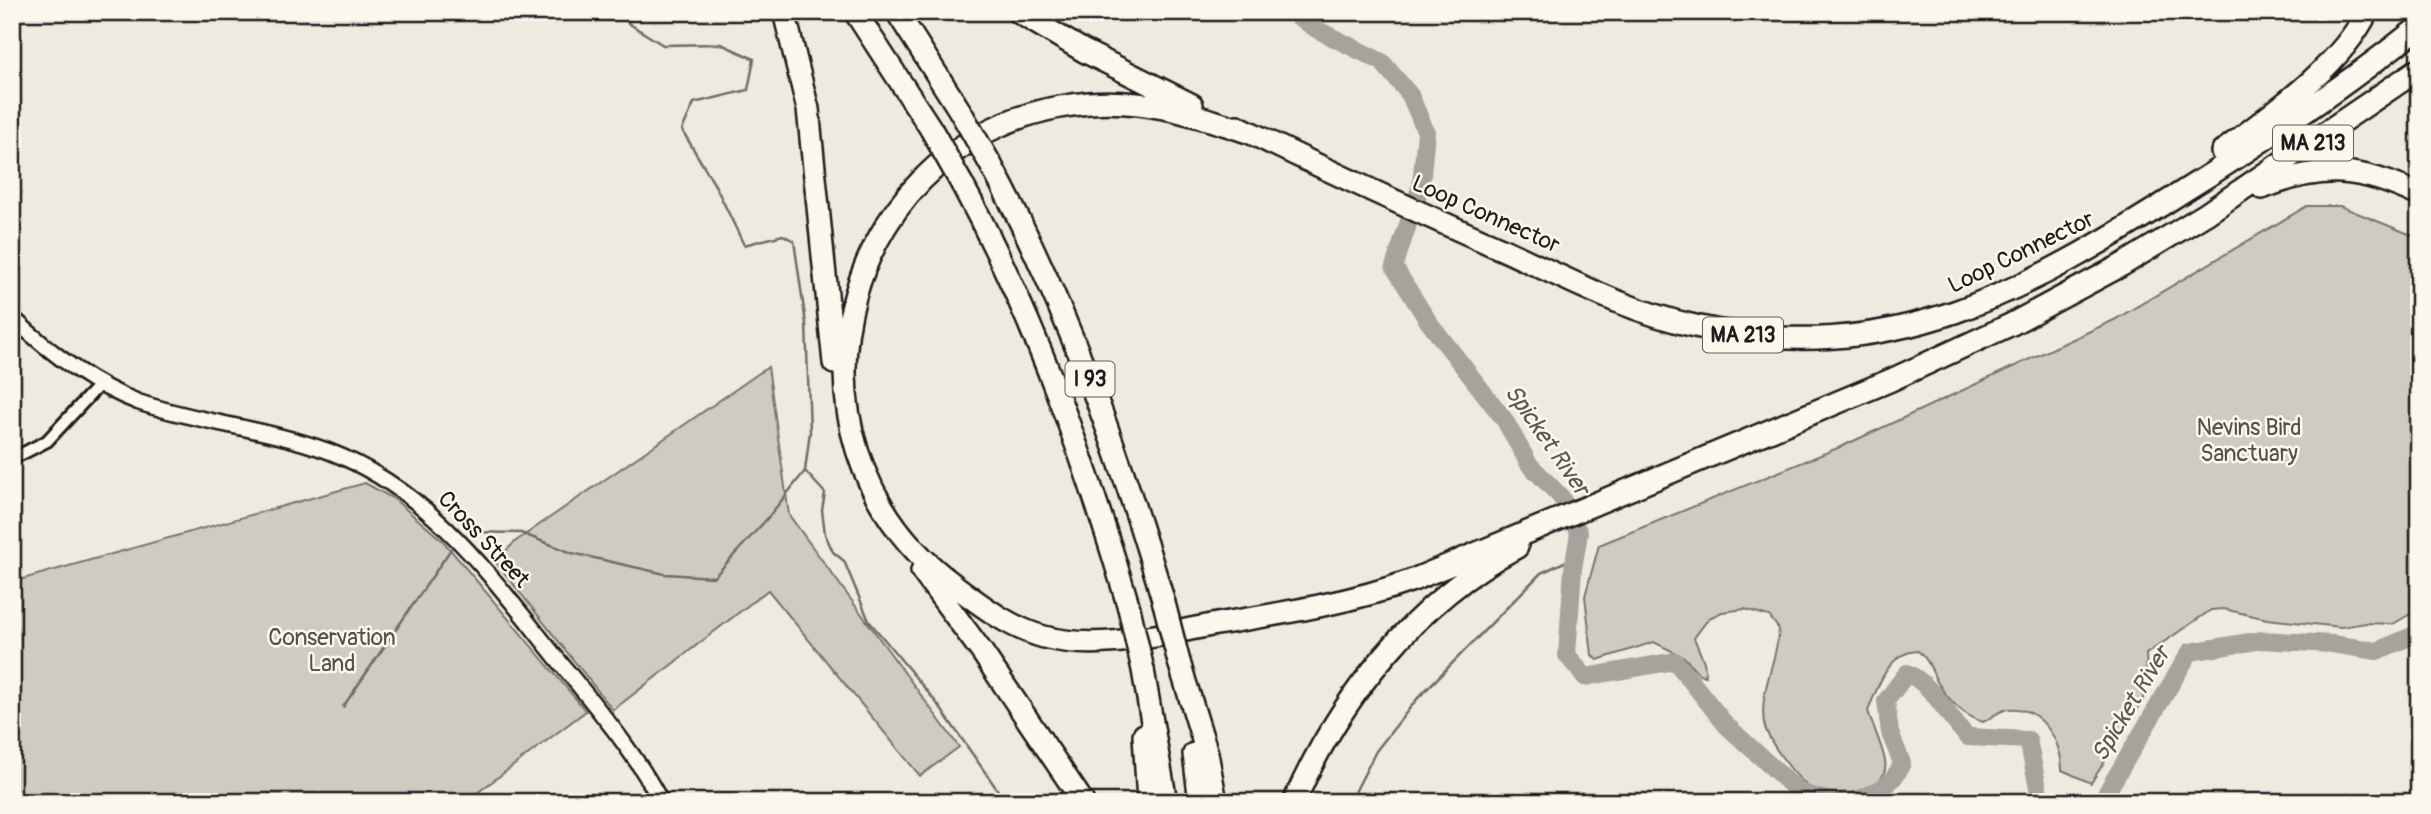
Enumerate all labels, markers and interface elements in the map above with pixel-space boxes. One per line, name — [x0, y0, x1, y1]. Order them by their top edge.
road number: MA 213 — [2273, 125, 2353, 160]
street label: Loop Connector — [1407, 168, 1565, 260]
street label: Loop Connector — [1943, 204, 2099, 300]
road number: MA 213 — [1703, 318, 1783, 352]
road number: I 93 — [1066, 362, 1114, 396]
water label: Spicket River — [1498, 379, 1598, 504]
park label: Nevins Bird Sanctuary — [2196, 413, 2302, 468]
street label: Cross Street — [432, 484, 537, 594]
park label: Conservation Land — [268, 623, 396, 678]
water label: Spicket River — [2085, 638, 2178, 767]

